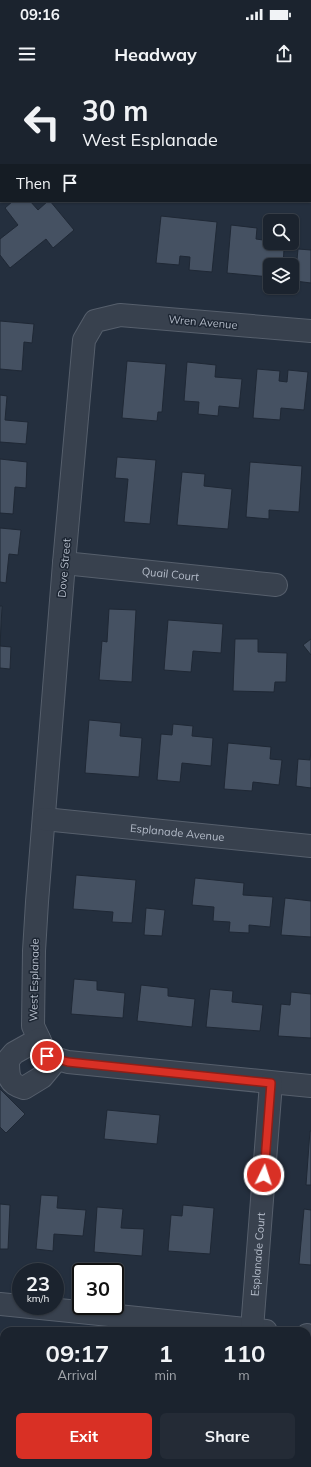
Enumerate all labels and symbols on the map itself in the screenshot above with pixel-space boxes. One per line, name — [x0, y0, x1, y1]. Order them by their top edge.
street label: Wren Avenue — [168, 312, 238, 332]
street label: Dove Street — [54, 538, 74, 598]
street label: Quail Court — [141, 564, 200, 584]
street label: Esplanade Avenue — [130, 821, 225, 844]
street label: West Esplanade — [26, 938, 42, 1022]
pin — [30, 1039, 64, 1073]
position arrow — [243, 1154, 285, 1196]
street label: Esplanade Court — [248, 1212, 268, 1297]
speed limit sign: 30 — [72, 1263, 124, 1315]

